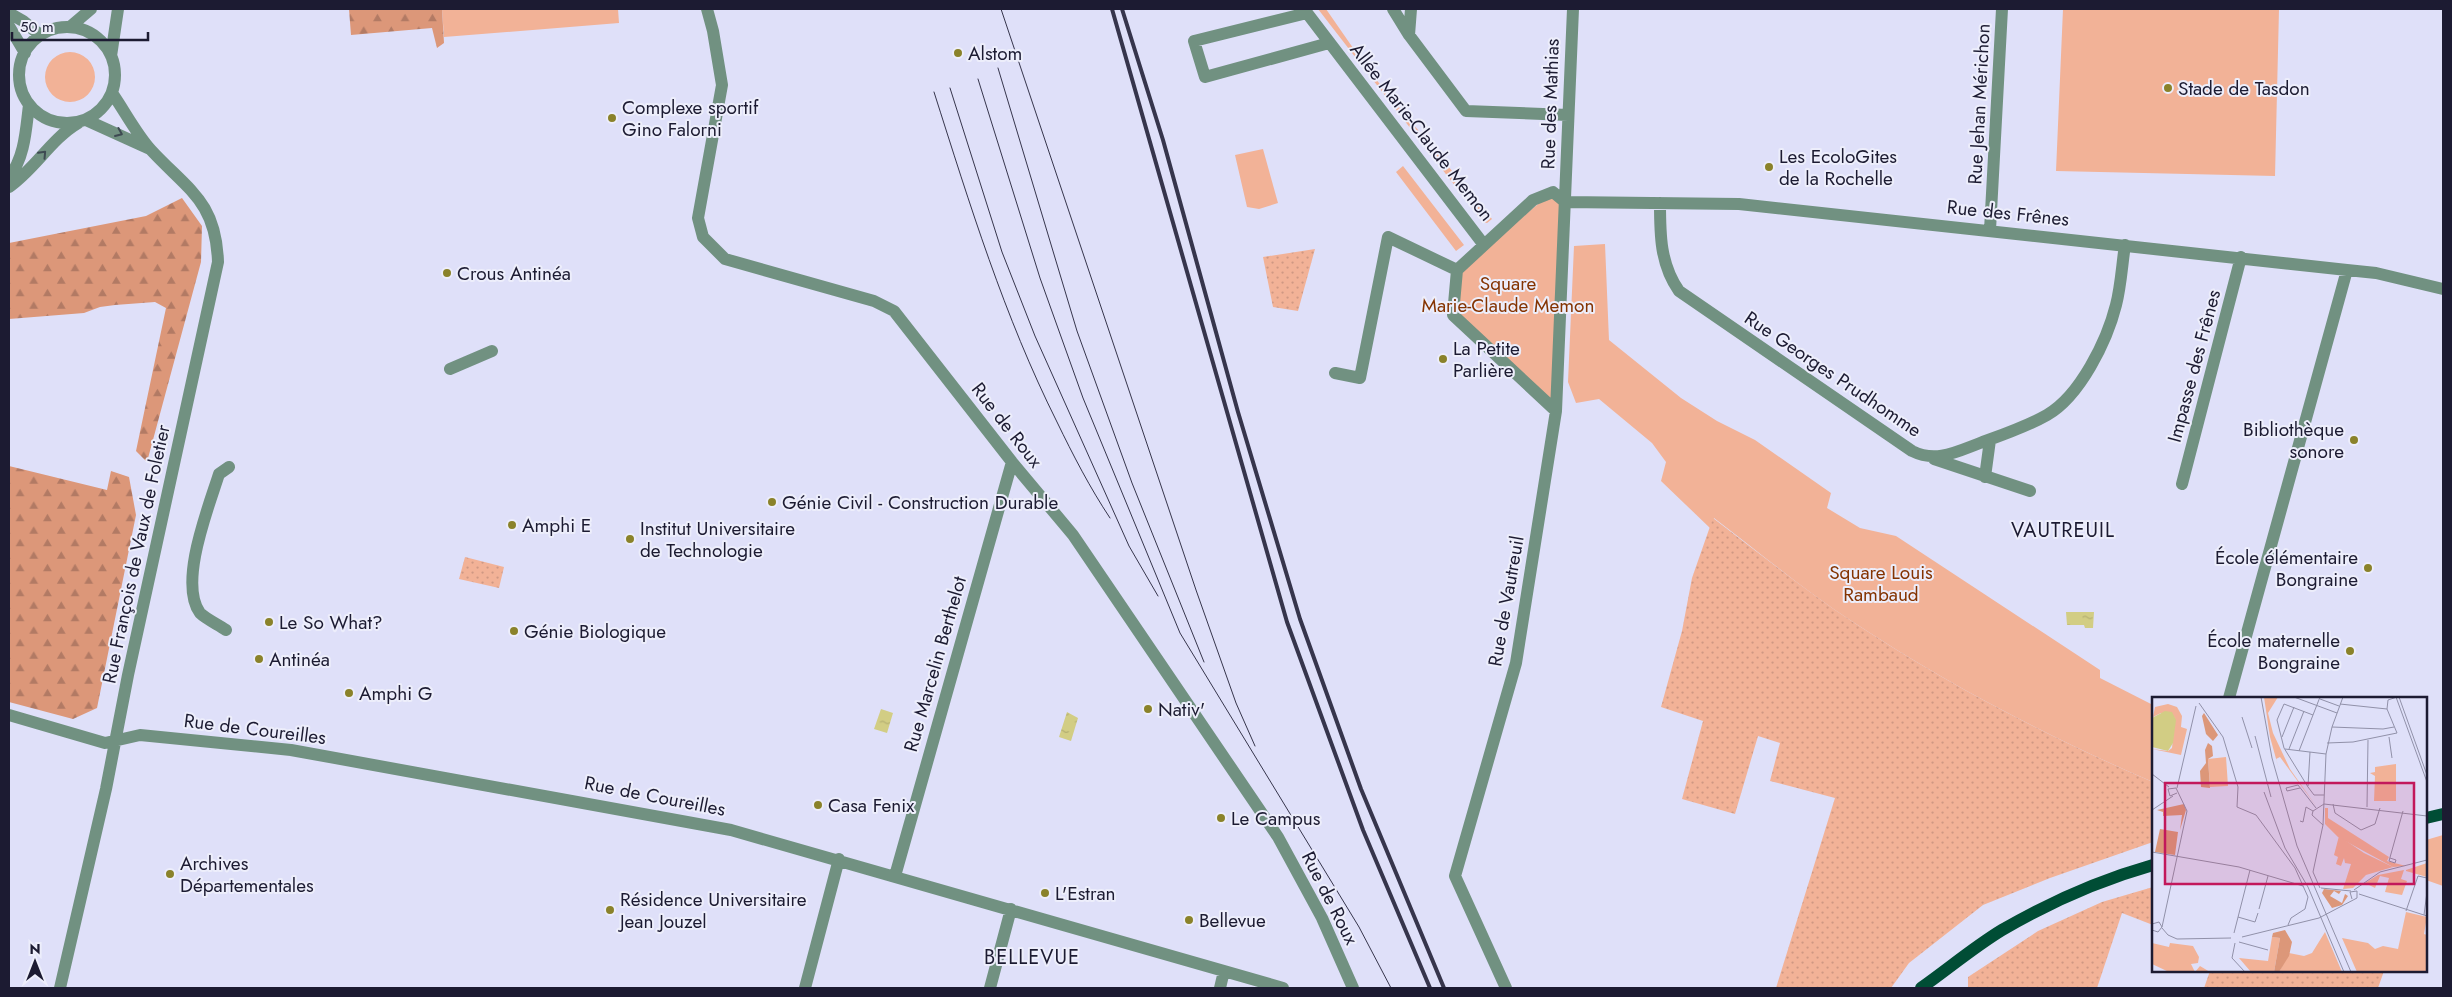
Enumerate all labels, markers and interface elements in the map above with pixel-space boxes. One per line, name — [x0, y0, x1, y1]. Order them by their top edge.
scale bar — [12, 10, 149, 42]
text: 50 m — [20, 16, 54, 38]
street label: Rue Jehan Mérichon — [1961, 23, 1997, 185]
street label: Allée Marie-Claude Memon — [1344, 37, 1500, 227]
street label: Rue des Mathias — [1534, 38, 1566, 170]
place label: Alstom — [968, 40, 1022, 67]
marker: Alstom — [952, 47, 964, 59]
place label: Stade de Tasdon — [2178, 75, 2310, 102]
marker: Stade de Tasdon — [2162, 82, 2174, 94]
place label: Complexe sportif Gino Falorni — [622, 94, 759, 143]
marker: Complexe sportif Gino Falorni — [606, 112, 618, 124]
one-way arrow — [114, 127, 123, 138]
place label: Les EcoloGites de la Rochelle — [1779, 143, 1897, 192]
one-way arrow — [37, 150, 46, 159]
marker: Les EcoloGites de la Rochelle — [1763, 161, 1775, 173]
street label: Rue des Frênes — [1946, 193, 2071, 233]
place label: Crous Antinéa — [457, 260, 571, 287]
marker: Crous Antinéa — [441, 267, 453, 279]
park label: Square Marie-Claude Memon — [1422, 270, 1594, 319]
street label: Impasse des Frênes — [2161, 286, 2227, 445]
street label: Rue Georges Prudhomme — [1739, 305, 1927, 444]
place label: La Petite Parlière — [1453, 335, 1520, 384]
marker: La Petite Parlière — [1437, 353, 1449, 365]
street label: Rue de Roux — [965, 377, 1049, 473]
place label: Bibliothèque sonore — [2243, 416, 2344, 465]
street label: Rue François de Vaux de Foletier — [95, 422, 177, 686]
marker: Bibliothèque sonore — [2348, 434, 2360, 446]
place label: Génie Civil - Construction Durable — [782, 489, 1058, 516]
marker: Génie Civil - Construction Durable — [766, 496, 778, 508]
place label: Amphi E — [522, 512, 591, 539]
place label: Institut Universitaire de Technologie — [640, 515, 795, 564]
district label: VAUTREUIL — [2011, 516, 2115, 545]
marker: Amphi E — [506, 519, 518, 531]
marker: Institut Universitaire de Technologie — [624, 533, 636, 545]
street label: Rue de Vautreuil — [1481, 534, 1531, 668]
place label: École élémentaire Bongraine — [2215, 544, 2358, 593]
park label: Square Louis Rambaud — [1829, 559, 1933, 608]
marker: École élémentaire Bongraine — [2362, 562, 2374, 574]
street label: Rue Marcelin Berthelot — [897, 573, 973, 755]
place label: Le So What? — [279, 609, 383, 636]
marker: Le So What? — [263, 616, 275, 628]
place label: Génie Biologique — [524, 618, 666, 645]
marker: Génie Biologique — [508, 625, 520, 637]
place label: École maternelle Bongraine — [2207, 627, 2340, 676]
marker: École maternelle Bongraine — [2344, 645, 2356, 657]
place label: Antinéa — [269, 646, 330, 673]
marker: Antinéa — [253, 653, 265, 665]
place label: Amphi G — [359, 680, 433, 707]
marker: Amphi G — [343, 687, 355, 699]
place label: Nativ' — [1158, 696, 1205, 723]
inset map — [2152, 697, 2427, 972]
marker: Nativ' — [1142, 703, 1154, 715]
street label: Rue de Coureilles — [182, 707, 328, 751]
street label: Rue de Coureilles — [582, 769, 728, 823]
place label: Casa Fenix — [828, 792, 914, 819]
marker: Casa Fenix — [812, 799, 824, 811]
place label: Le Campus — [1231, 805, 1321, 832]
marker: Le Campus — [1215, 812, 1227, 824]
street label: Rue de Roux — [1295, 847, 1365, 949]
place label: Archives Départementales — [180, 850, 314, 899]
marker: Archives Départementales — [164, 868, 176, 880]
place label: L'Estran — [1055, 880, 1116, 907]
place label: Résidence Universitaire Jean Jouzel — [617, 886, 807, 935]
marker: L'Estran — [1039, 887, 1051, 899]
marker: Résidence Universitaire Jean Jouzel — [604, 904, 616, 916]
place label: Bellevue — [1199, 907, 1266, 934]
marker: Bellevue — [1183, 914, 1195, 926]
north arrow — [10, 937, 60, 987]
text: N — [29, 939, 41, 959]
district label: BELLEVUE — [984, 943, 1080, 972]

